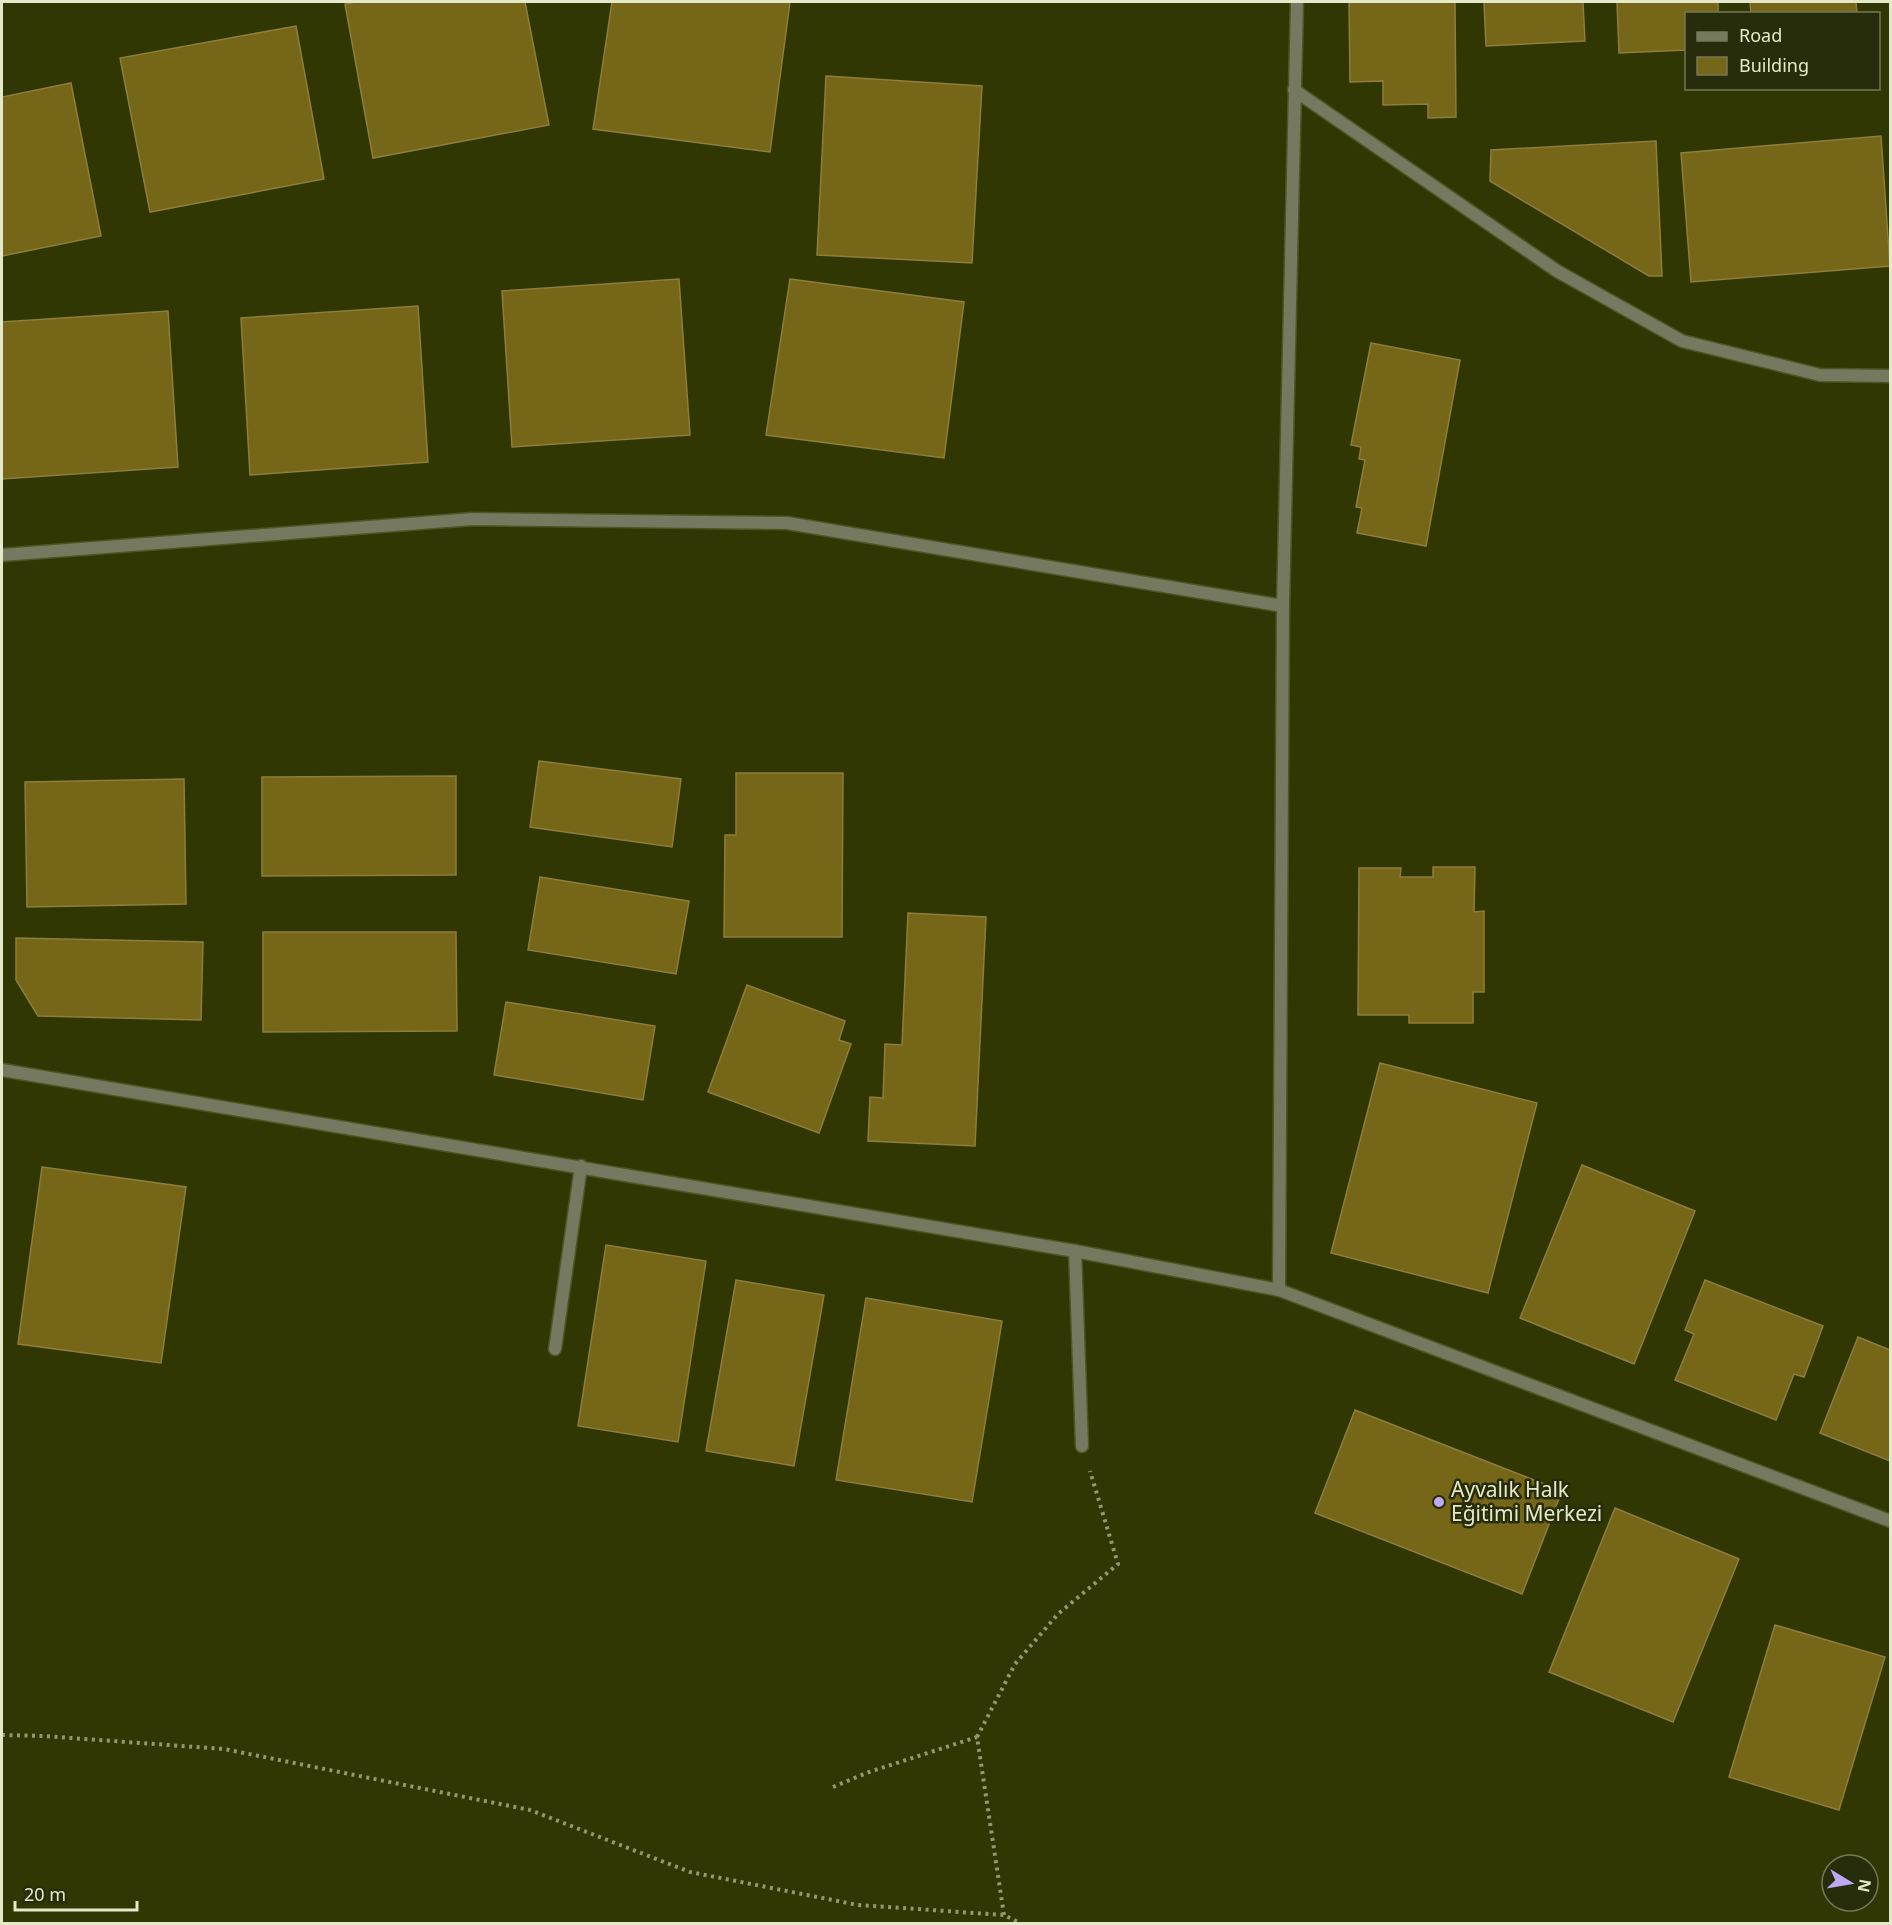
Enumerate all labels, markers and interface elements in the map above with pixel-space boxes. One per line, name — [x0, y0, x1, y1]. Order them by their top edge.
legend — [1685, 12, 1880, 90]
text: Road — [1739, 23, 1782, 47]
text: Building — [1739, 53, 1809, 77]
place label: Ayvalık Halk Eğitimi Merkezi — [1451, 1475, 1602, 1527]
marker: Ayvalık Halk Eğitimi Merkezi — [1432, 1495, 1446, 1509]
north arrow — [1820, 1853, 1880, 1913]
scale bar — [15, 1874, 136, 1912]
text: N — [1853, 1877, 1877, 1894]
text: 20 m — [24, 1882, 66, 1906]

